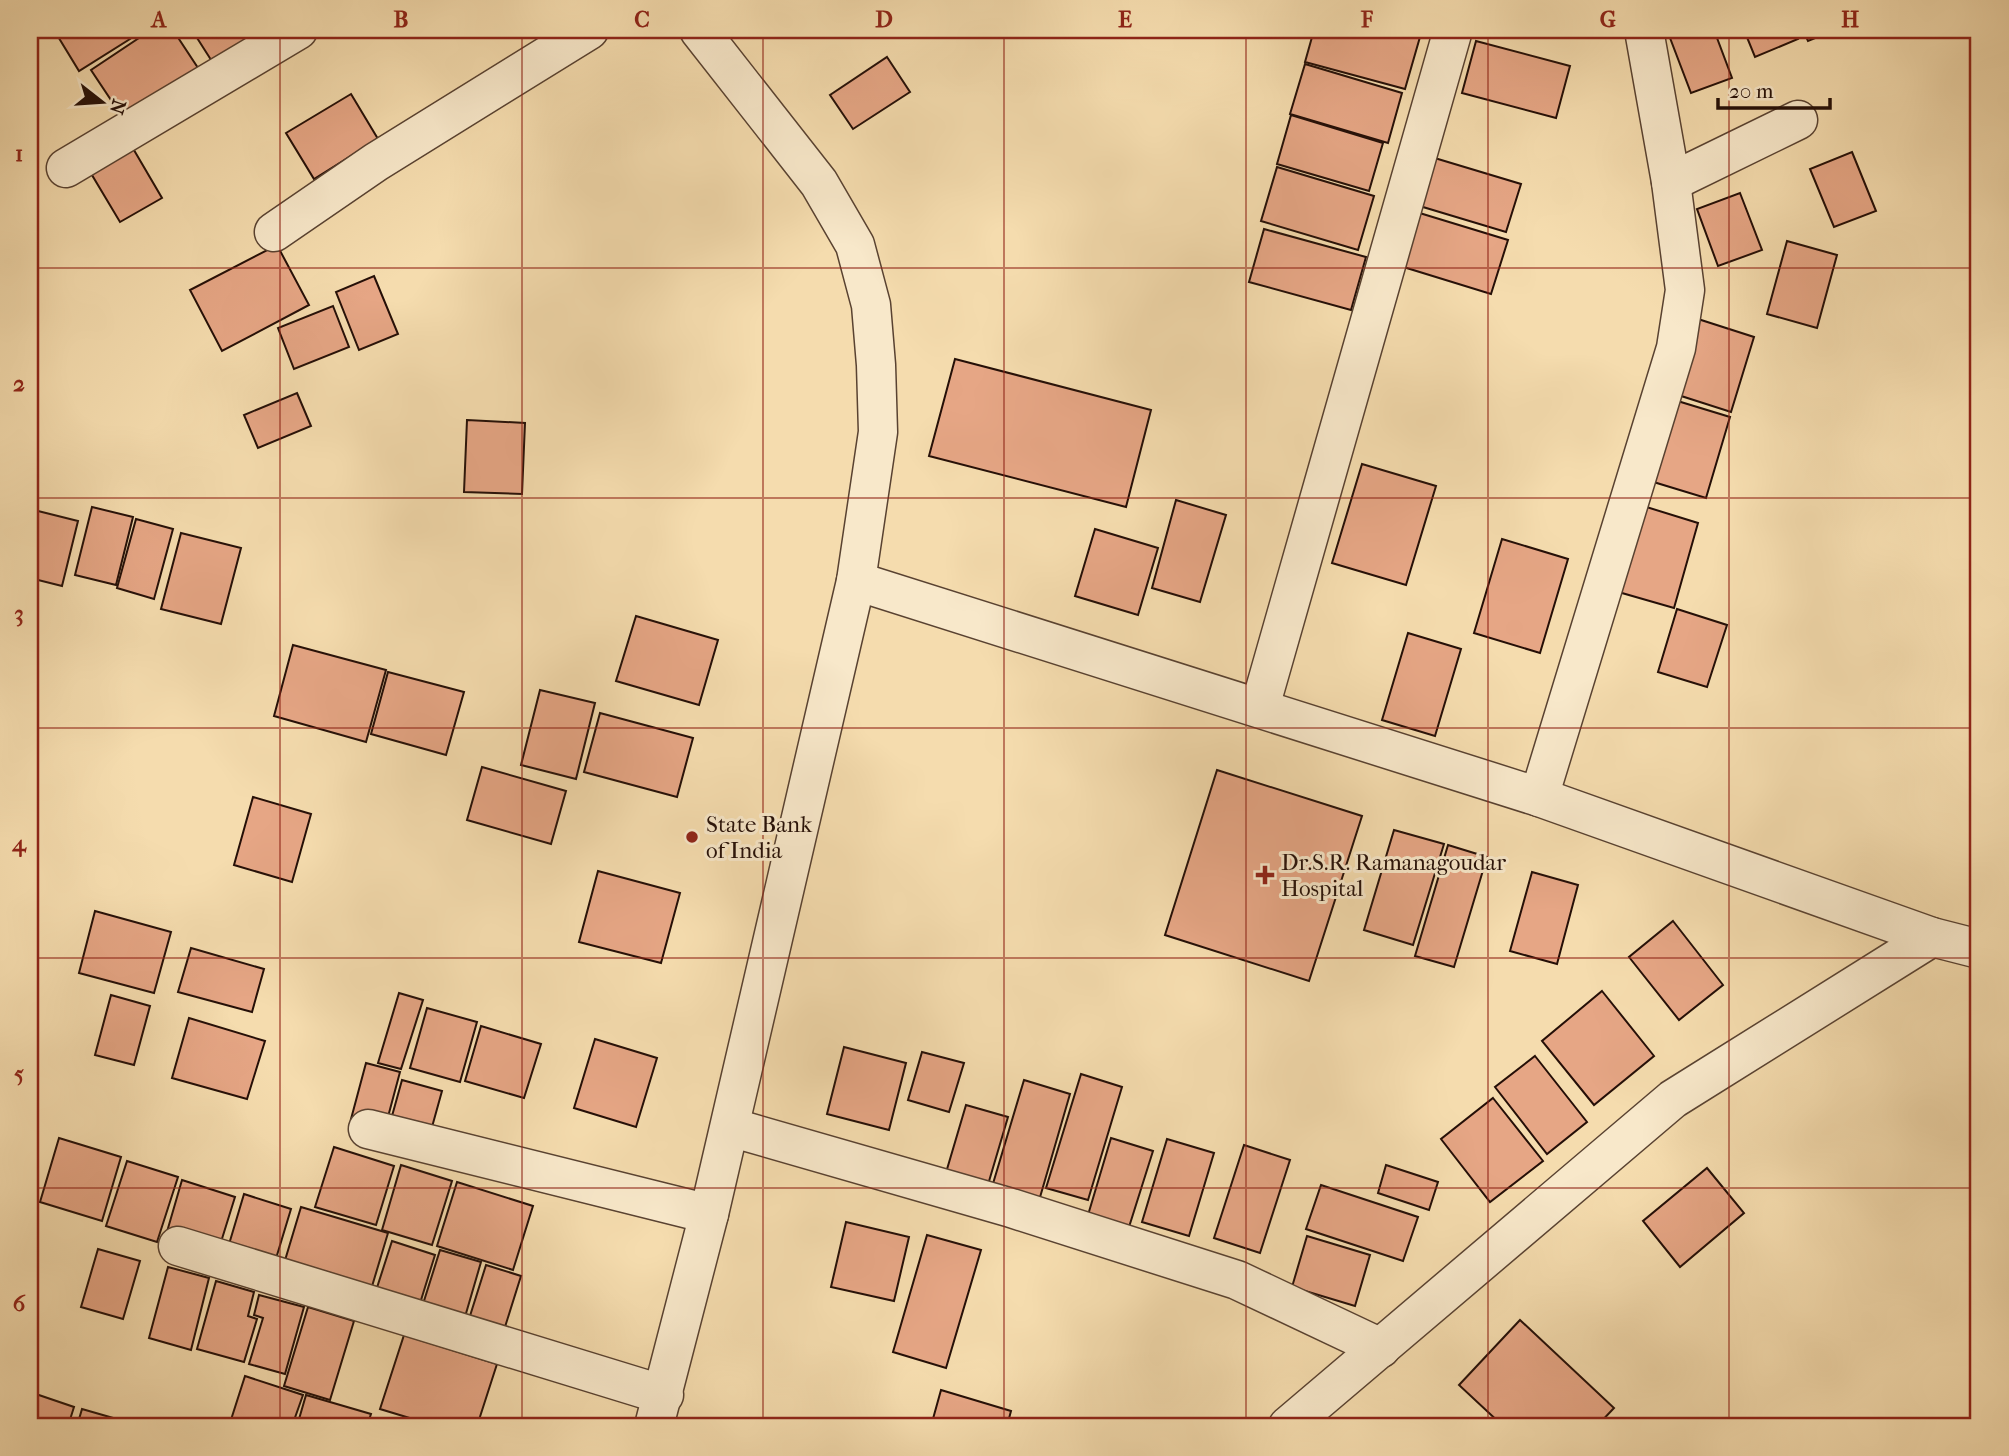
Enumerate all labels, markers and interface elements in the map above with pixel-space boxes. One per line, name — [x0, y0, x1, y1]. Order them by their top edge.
text: A — [150, 6, 168, 33]
text: B — [394, 6, 409, 33]
text: C — [634, 6, 650, 33]
text: D — [875, 6, 893, 33]
text: E — [1118, 6, 1132, 33]
text: F — [1360, 6, 1374, 33]
text: G — [1600, 6, 1616, 33]
text: H — [1841, 6, 1859, 33]
north arrow — [66, 66, 136, 136]
scale bar — [1718, 66, 1830, 110]
text: 20 m — [1729, 79, 1774, 103]
text: N — [105, 97, 130, 117]
text: 1 — [15, 140, 23, 167]
text: 2 — [13, 370, 25, 397]
text: 3 — [14, 600, 24, 627]
place label: State Bank of India — [706, 811, 813, 864]
marker: State Bank of India — [684, 829, 700, 845]
text: 4 — [11, 830, 27, 857]
place label: Dr.S.R. Ramanagoudar Hospital — [1281, 849, 1506, 902]
marker: Dr.S.R. Ramanagoudar Hospital — [1255, 865, 1275, 885]
text: 5 — [14, 1060, 24, 1087]
text: 6 — [13, 1290, 26, 1317]

